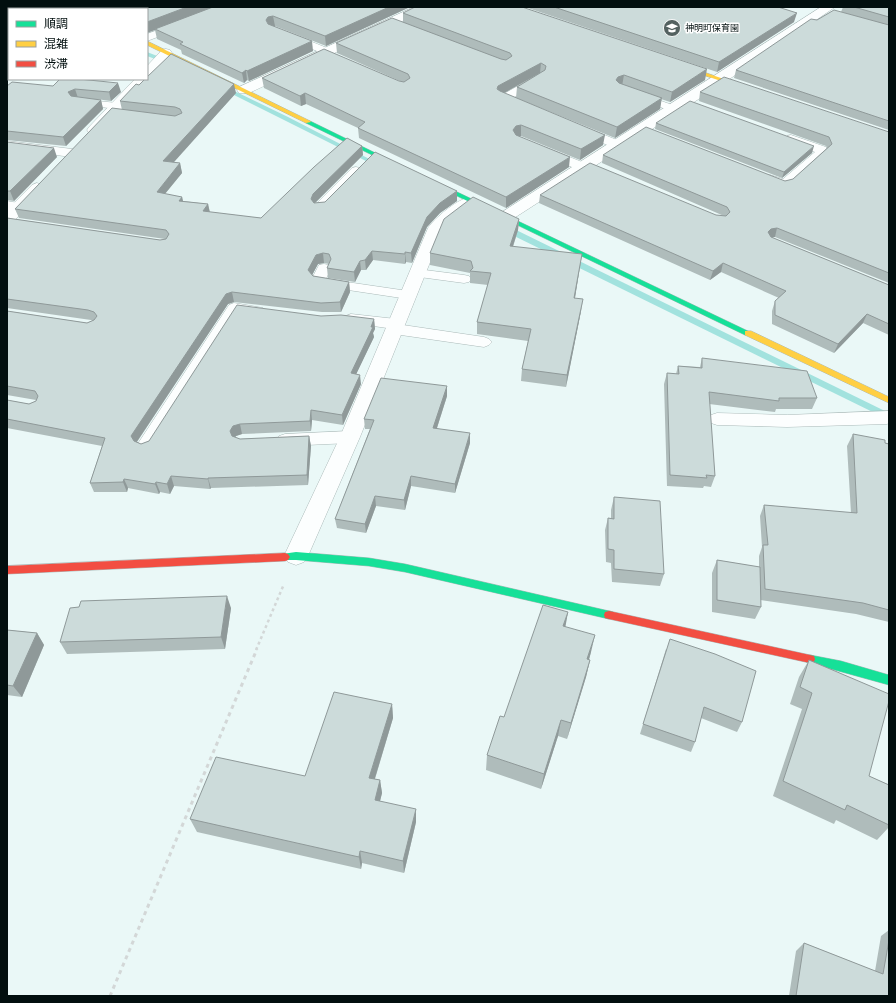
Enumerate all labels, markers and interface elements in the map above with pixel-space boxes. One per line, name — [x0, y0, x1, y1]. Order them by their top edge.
legend — [8, 8, 148, 80]
text: 順調 — [44, 17, 68, 31]
school or university icon: 神明町保育園 — [662, 18, 682, 38]
place label: 神明町保育園 — [685, 23, 739, 33]
text: 混雑 — [44, 37, 68, 51]
text: 渋滞 — [44, 57, 68, 71]

